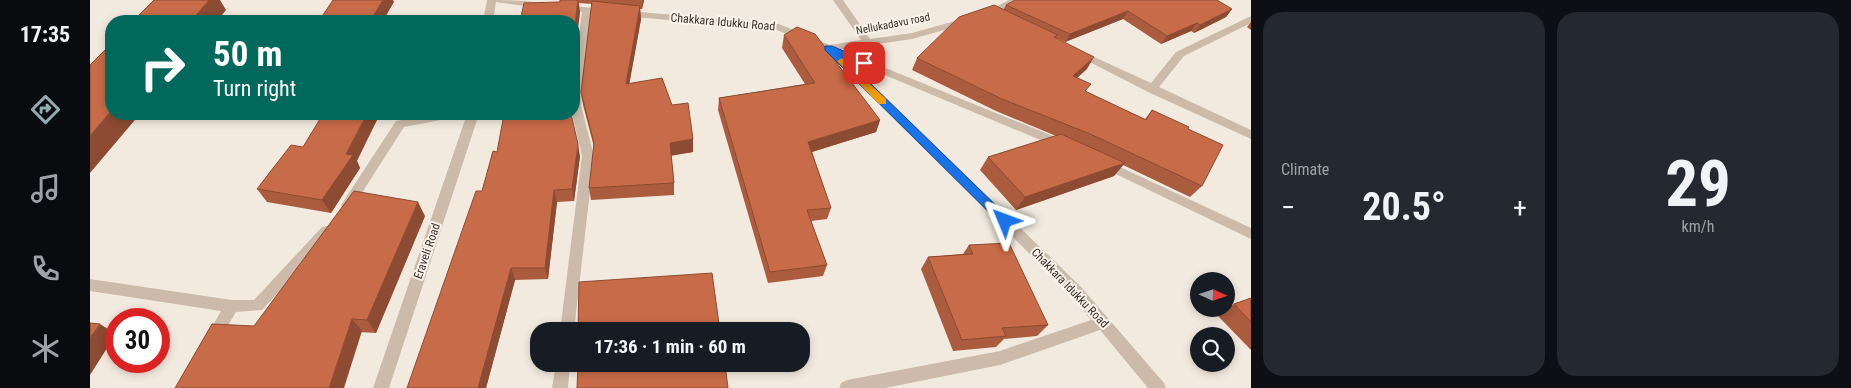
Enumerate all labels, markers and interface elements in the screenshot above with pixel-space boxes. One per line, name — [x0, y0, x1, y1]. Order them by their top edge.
street label: Chakkara Idukku Road — [670, 10, 776, 34]
street label: Nellukadavu road — [855, 10, 931, 38]
text: 17:35 — [20, 22, 70, 47]
text: 50 m — [213, 34, 282, 75]
icon: right — [130, 35, 195, 100]
pin — [843, 42, 885, 84]
icon: arrive — [850, 49, 878, 77]
text: Turn right — [213, 76, 296, 101]
icon: directions — [28, 92, 63, 127]
text: 29 — [1665, 146, 1731, 222]
text: Climate — [1281, 160, 1329, 179]
icon: music — [28, 171, 63, 206]
text: 20.5° — [1362, 185, 1446, 229]
text: − — [1281, 191, 1295, 224]
text: + — [1513, 191, 1527, 224]
position arrow — [978, 194, 1030, 246]
text: km/h — [1682, 217, 1714, 236]
street label: Eraveli Road — [411, 221, 443, 281]
street label: Chakkara Idukku Road — [1028, 245, 1112, 331]
icon: phone — [28, 251, 63, 286]
north arrow — [1190, 272, 1235, 318]
map controls — [1190, 272, 1235, 372]
speed limit sign: 30 — [105, 308, 170, 373]
button: search — [1190, 327, 1235, 372]
icon: climate — [28, 331, 63, 366]
text: 17:36 · 1 min · 60 m — [594, 335, 746, 358]

